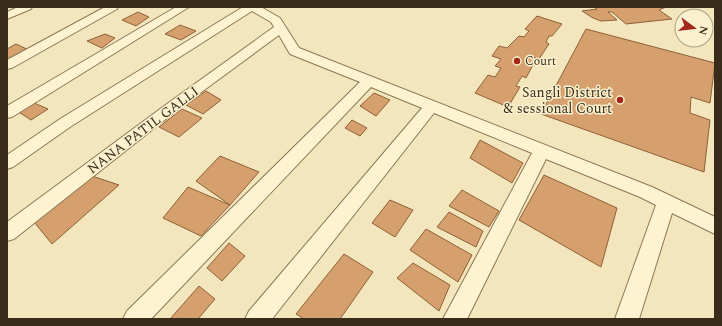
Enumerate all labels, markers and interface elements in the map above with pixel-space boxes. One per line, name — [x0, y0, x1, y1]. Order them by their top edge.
north arrow — [674, 8, 714, 48]
text: N — [694, 24, 713, 37]
place label: Court — [525, 52, 556, 71]
marker: Court — [512, 56, 522, 66]
street label: NANA PATIL GALLI — [83, 81, 203, 179]
place label: Sangli District & sessional Court — [503, 82, 612, 119]
marker: Sangli District & sessional Court — [615, 95, 625, 105]

